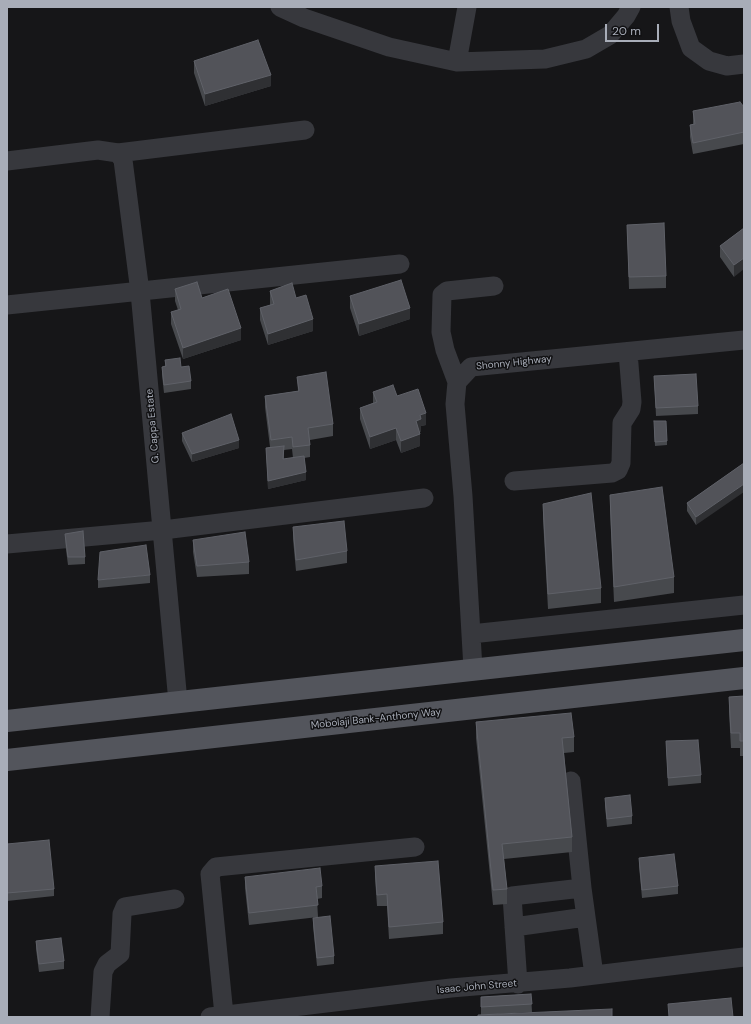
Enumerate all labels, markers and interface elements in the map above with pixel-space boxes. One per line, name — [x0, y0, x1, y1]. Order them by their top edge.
scale bar — [607, 16, 661, 42]
text: 20 m — [612, 23, 641, 39]
street label: Shonny Highway — [476, 353, 552, 373]
street label: G. Cappa Estate — [144, 388, 162, 464]
street label: Mobolaji Bank-Anthony Way — [310, 706, 442, 732]
street label: Isaac John Street — [437, 978, 517, 996]

